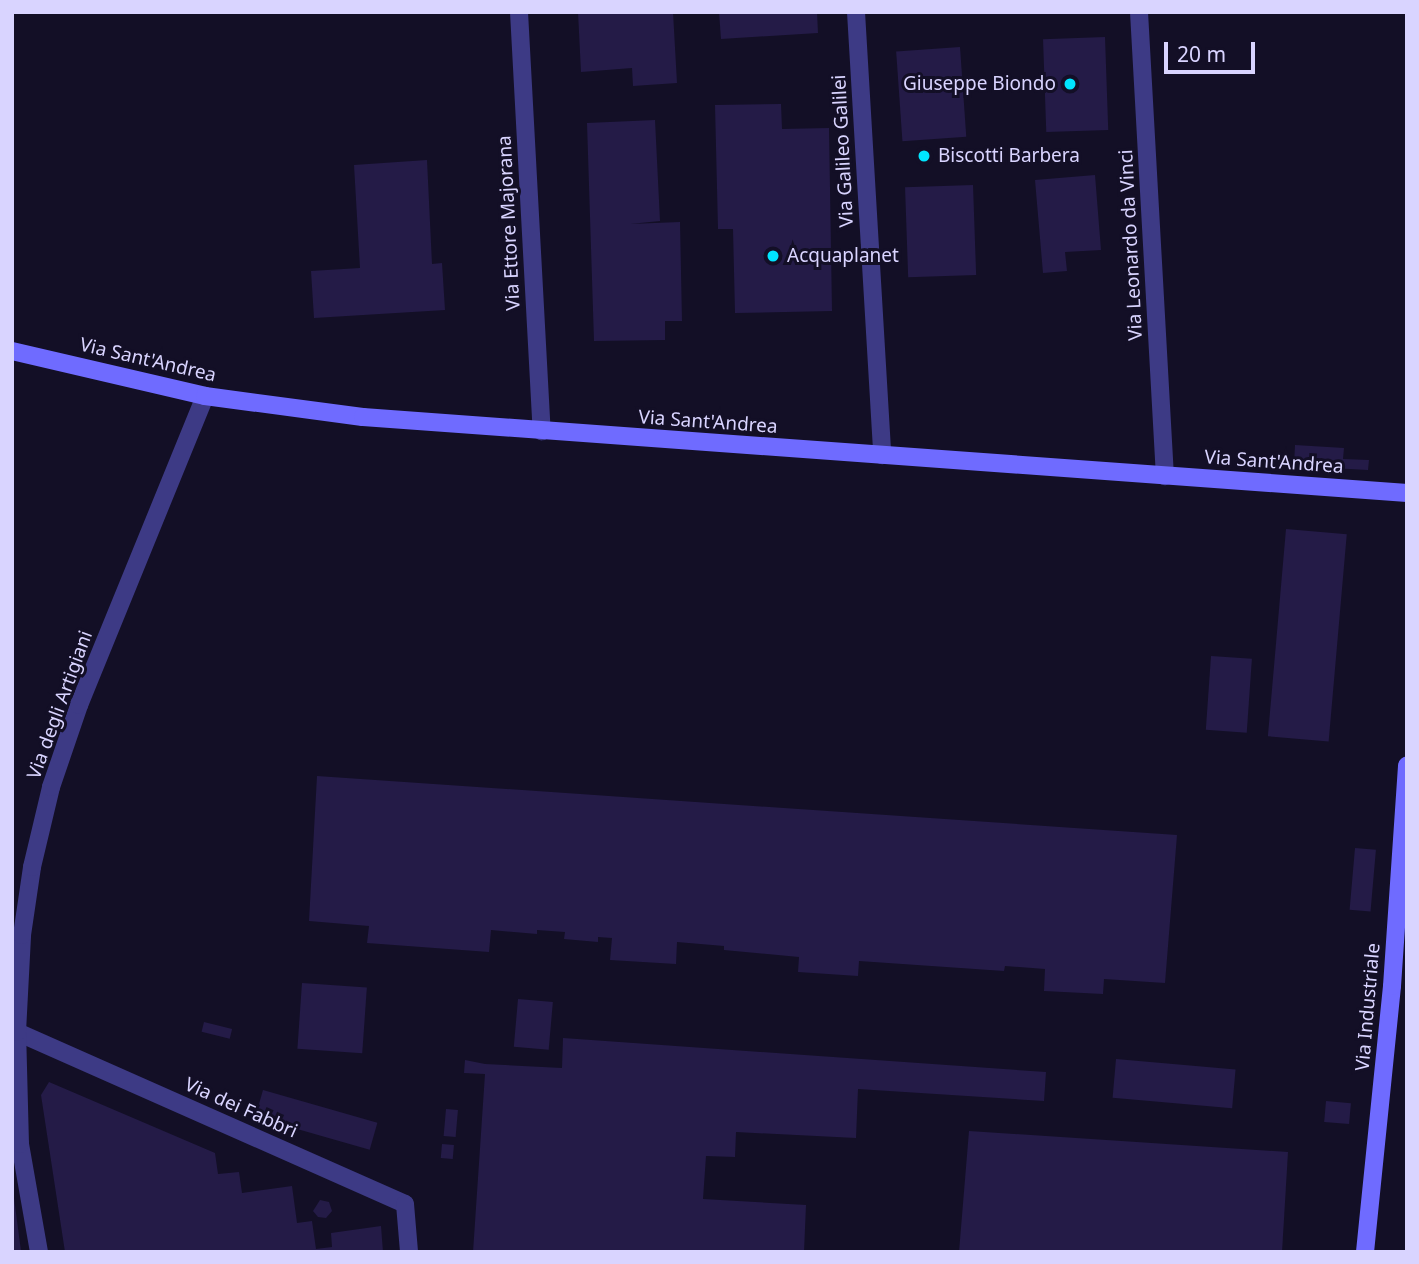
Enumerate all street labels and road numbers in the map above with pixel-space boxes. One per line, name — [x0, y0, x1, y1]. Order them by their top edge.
street label: Via Galileo Galilei — [828, 74, 858, 228]
street label: Via Ettore Majorana — [493, 135, 525, 311]
street label: Via Leonardo da Vinci — [1115, 149, 1147, 341]
street label: Via Sant'Andrea — [78, 333, 218, 387]
street label: Via Sant'Andrea — [638, 406, 778, 438]
street label: Via Sant'Andrea — [1204, 446, 1344, 478]
street label: Via degli Artigiani — [23, 628, 97, 782]
street label: Via Industriale — [1351, 942, 1385, 1072]
street label: Via dei Fabbri — [181, 1073, 301, 1143]

